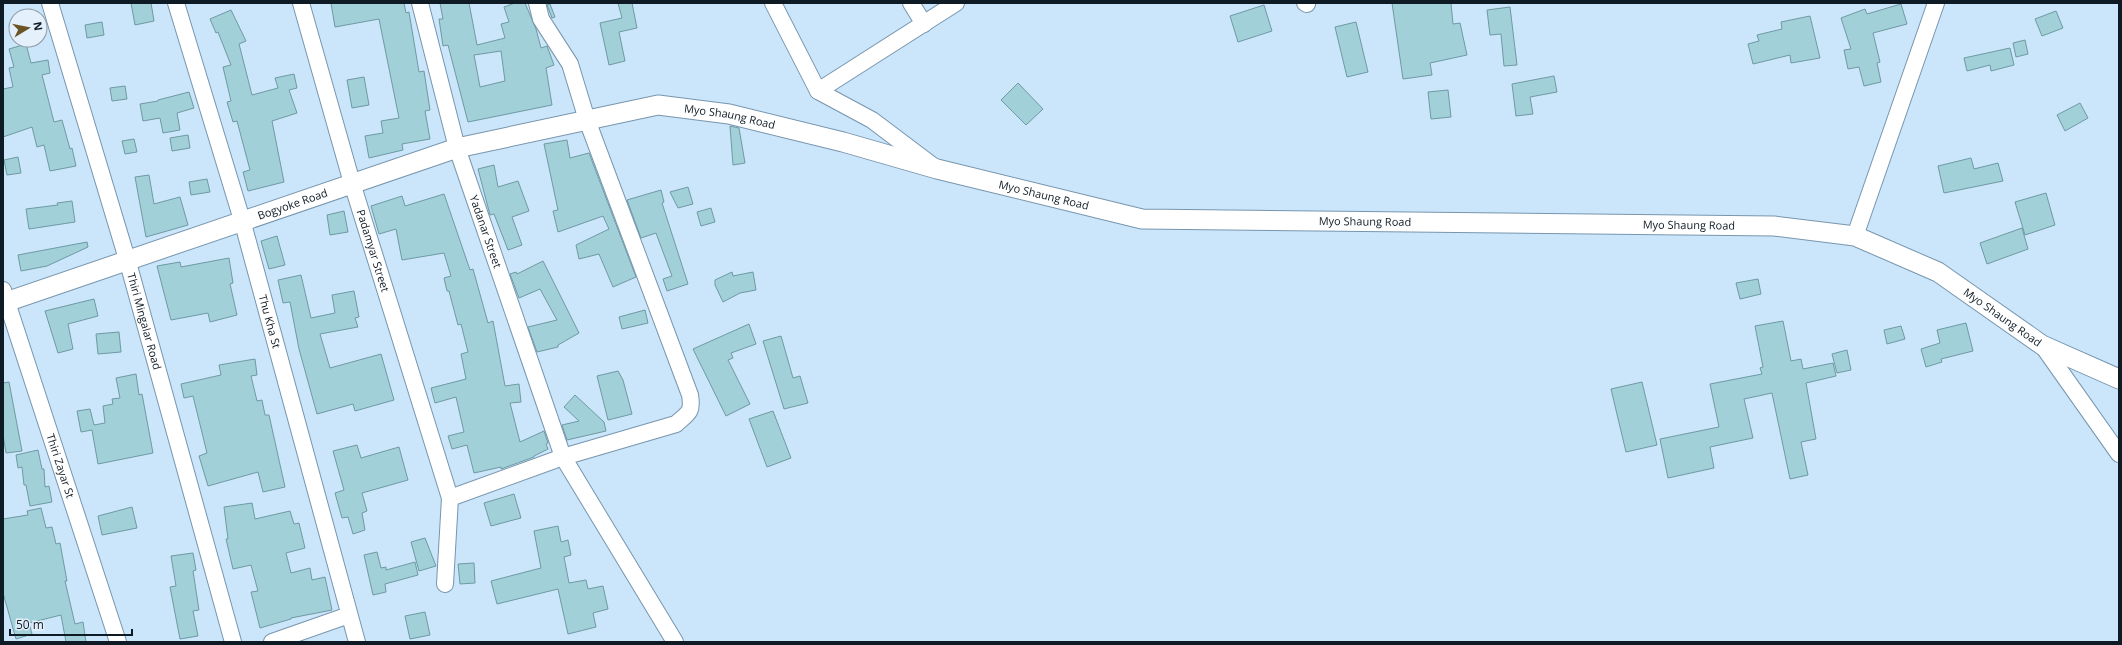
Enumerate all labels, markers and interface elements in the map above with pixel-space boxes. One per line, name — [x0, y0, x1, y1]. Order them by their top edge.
north arrow — [8, 8, 48, 48]
text: N — [30, 20, 47, 32]
street label: Myo Shaung Road — [683, 100, 777, 132]
street label: Myo Shaung Road — [997, 176, 1091, 213]
street label: Bogyoke Road — [255, 185, 329, 223]
street label: Yadanar Street — [467, 193, 506, 270]
street label: Padamyar Street — [354, 207, 393, 294]
street label: Myo Shaung Road — [1319, 213, 1411, 229]
street label: Myo Shaung Road — [1643, 217, 1735, 233]
street label: Thiri Mingalar Road — [124, 271, 165, 371]
street label: Myo Shaung Road — [1961, 284, 2045, 350]
street label: Thu Kha St — [256, 293, 285, 350]
street label: Thiri Zayar St — [43, 431, 79, 500]
scale bar — [10, 611, 132, 637]
text: 50 m — [16, 616, 44, 633]

